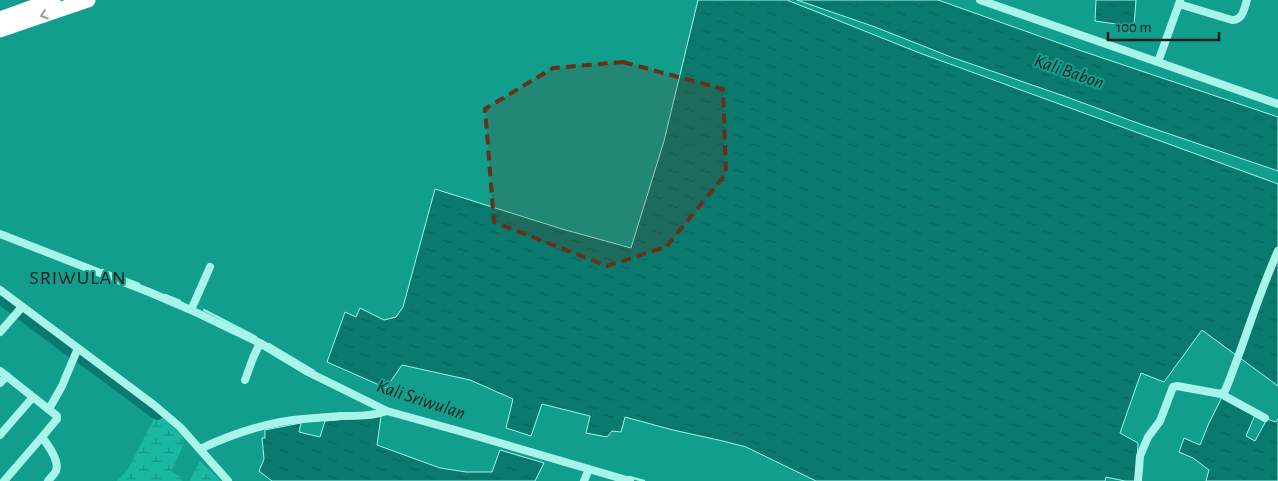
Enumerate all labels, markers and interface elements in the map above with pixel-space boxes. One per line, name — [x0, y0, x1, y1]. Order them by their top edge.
one-way arrow — [40, 10, 49, 20]
scale bar — [1108, 10, 1219, 42]
text: 100 m — [1116, 20, 1151, 35]
water label: Kali Babon — [1032, 51, 1106, 93]
district label: SRIWULAN — [29, 268, 127, 288]
water label: Kali Sriwulan — [374, 377, 468, 423]

